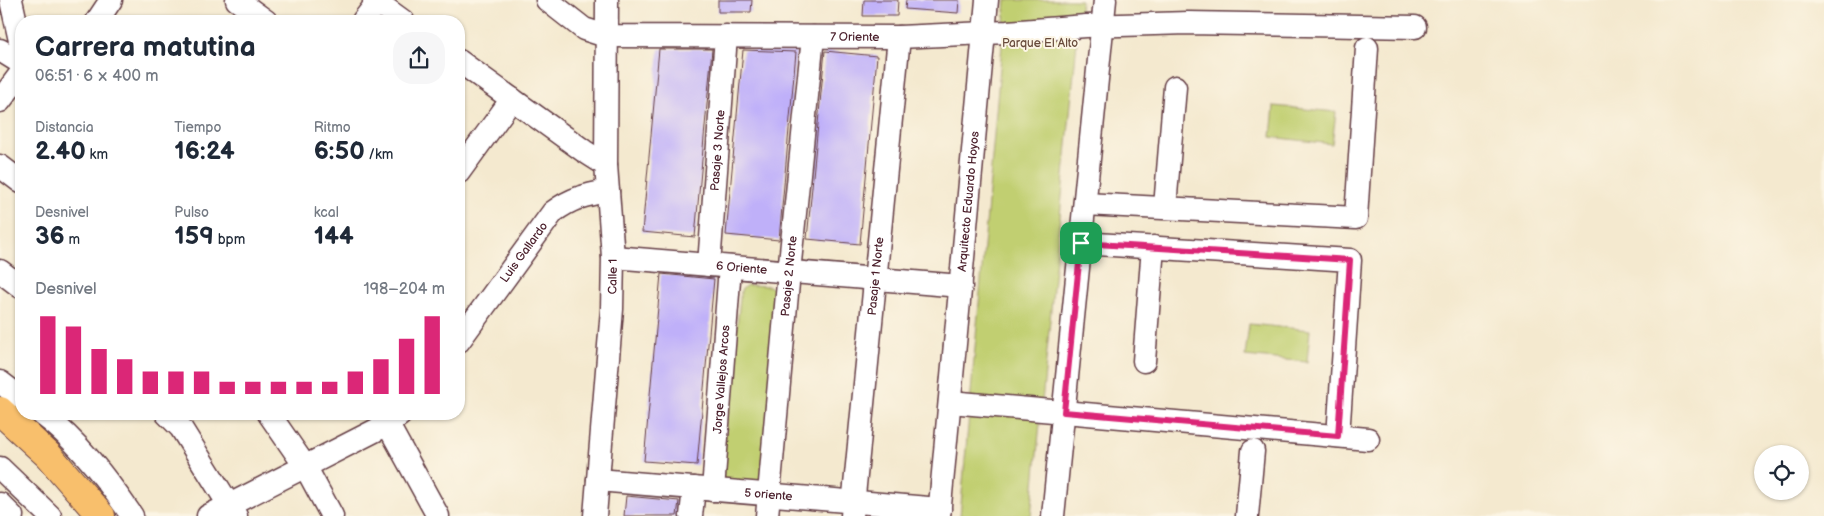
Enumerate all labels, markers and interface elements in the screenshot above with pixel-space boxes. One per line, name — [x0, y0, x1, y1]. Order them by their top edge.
street label: 7 Oriente — [830, 30, 879, 45]
text: Carrera matutina — [35, 31, 256, 64]
button: share — [393, 32, 445, 84]
park label: Parque El Alto — [1002, 36, 1078, 51]
text: 06:51 · 6 × 400 m — [35, 67, 158, 86]
street label: Pasaje 3 Norte — [708, 109, 729, 191]
text: Distancia — [35, 119, 94, 136]
text: Tiempo — [174, 119, 221, 136]
text: Ritmo — [314, 119, 351, 136]
street label: Arquitecto Eduardo Hoyos — [955, 131, 983, 272]
text: 2.40 — [35, 136, 86, 167]
text: 16:24 — [174, 136, 235, 167]
text: 6:50 — [314, 136, 365, 167]
text: km — [86, 146, 108, 163]
text: /km — [365, 146, 393, 163]
text: Desnivel — [35, 204, 89, 221]
text: Pulso — [174, 204, 209, 221]
text: kcal — [314, 204, 339, 221]
street label: Luis Gallardo — [497, 219, 551, 286]
text: 36 — [35, 221, 65, 252]
text: 159 — [174, 221, 214, 252]
text: 144 — [314, 221, 354, 252]
pin — [1060, 222, 1102, 264]
icon: arrive — [1067, 229, 1095, 257]
text: m — [65, 231, 80, 248]
text: bpm — [214, 231, 245, 248]
street label: Pasaje 2 Norte — [778, 235, 801, 317]
street label: Pasaje 1 Norte — [865, 236, 887, 316]
street label: Calle 1 — [605, 259, 621, 295]
street label: 6 Oriente — [715, 259, 768, 278]
text: Desnivel — [35, 280, 97, 299]
text: 198–204 m — [364, 280, 445, 299]
street label: Jorge Vallejos Arcos — [710, 324, 734, 434]
map controls — [1754, 445, 1809, 500]
button: locate — [1754, 445, 1809, 500]
street label: 5 oriente — [744, 485, 793, 504]

